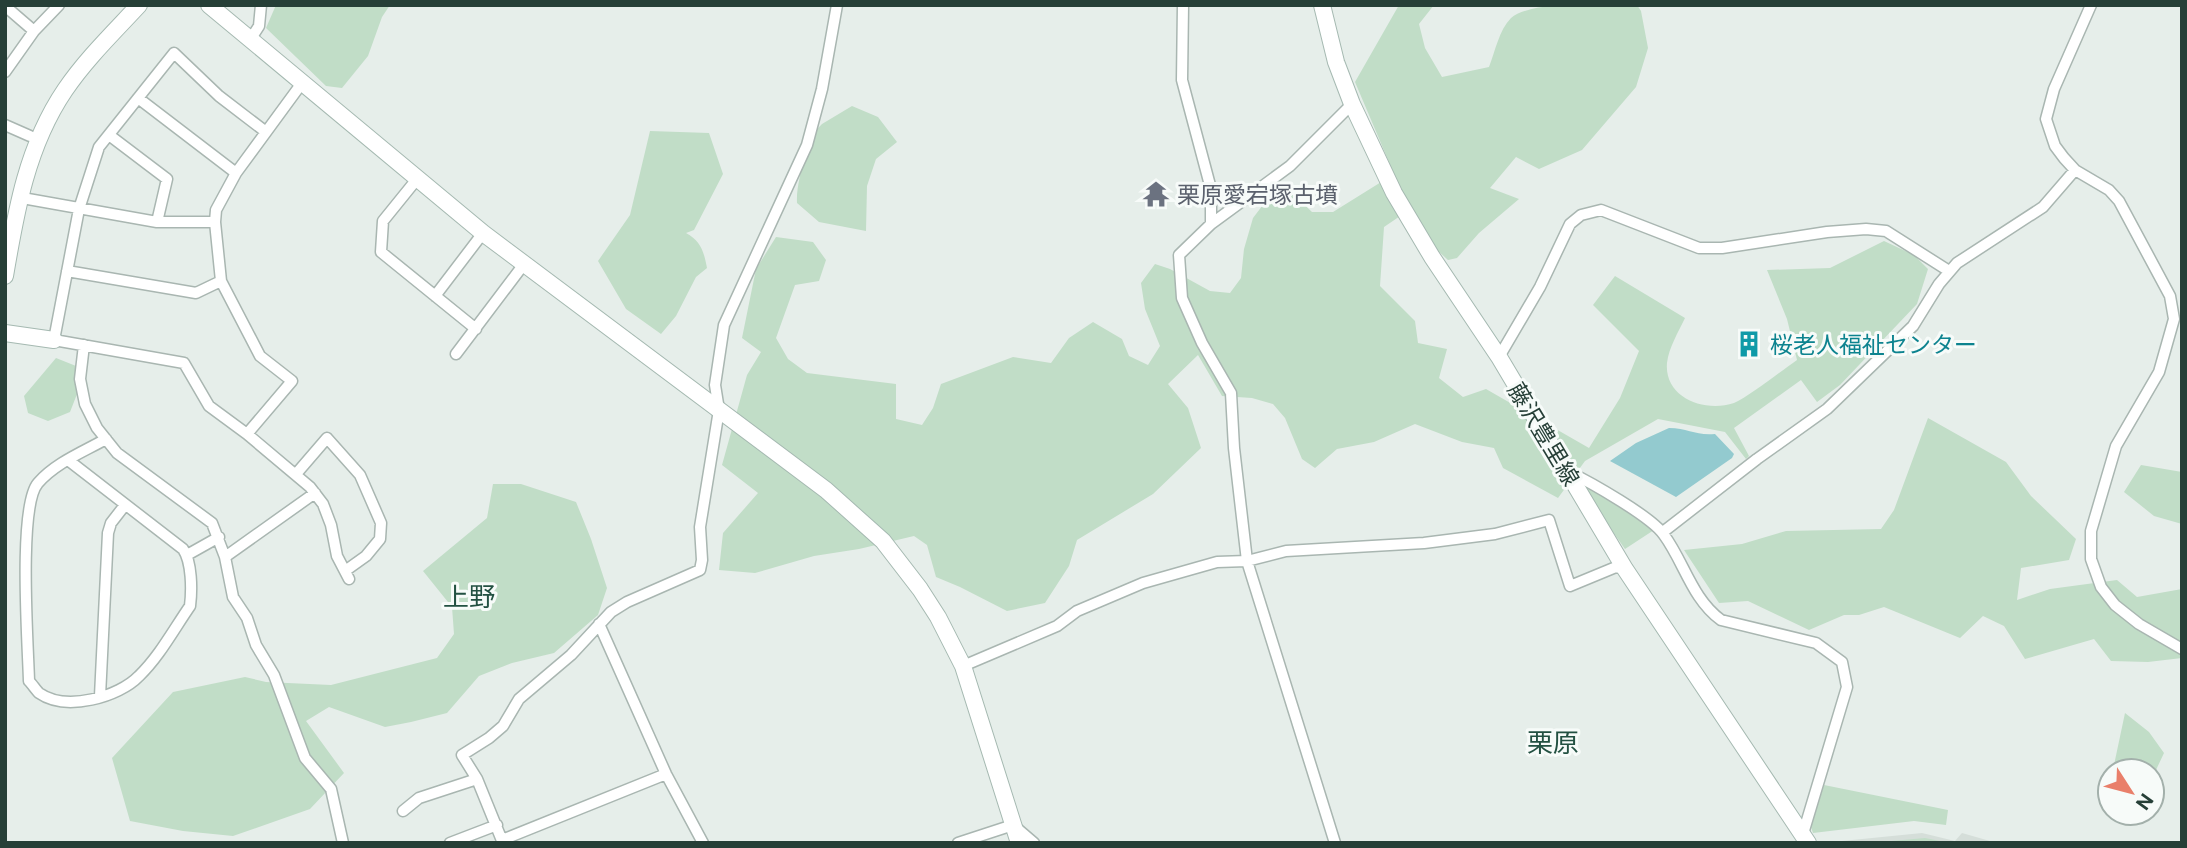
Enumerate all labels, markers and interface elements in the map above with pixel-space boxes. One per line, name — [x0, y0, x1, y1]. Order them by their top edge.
temple icon: 栗原愛宕塚古墳 — [1141, 179, 1171, 209]
place label: 栗原愛宕塚古墳 — [1177, 181, 1338, 208]
building icon: 桜老人福祉センター — [1734, 329, 1764, 359]
place label: 桜老人福祉センター — [1770, 331, 1977, 358]
street label: 藤沢豊里線 — [1503, 378, 1585, 490]
district label: 上野 — [443, 581, 495, 612]
district label: 栗原 — [1527, 727, 1579, 758]
north arrow — [2096, 757, 2166, 827]
text: N — [2131, 790, 2158, 814]

